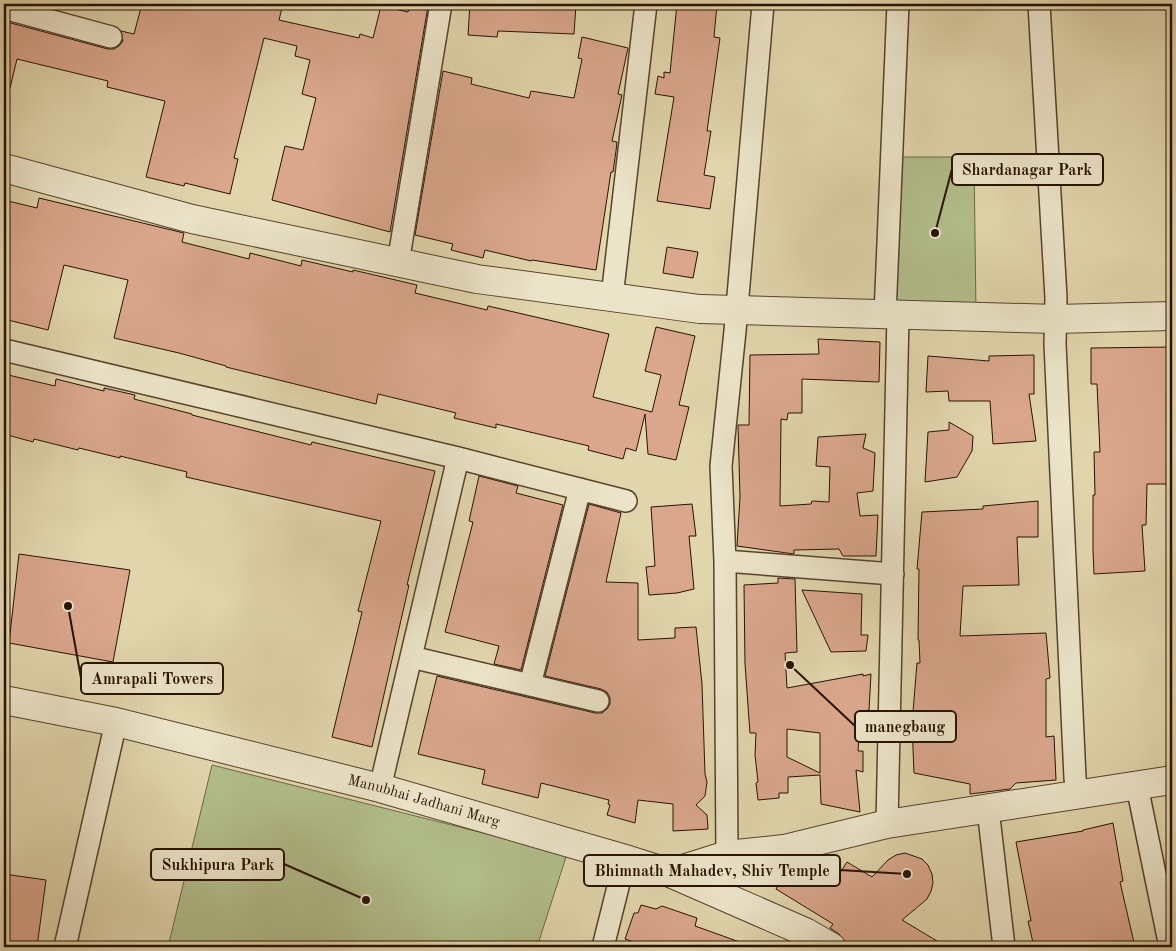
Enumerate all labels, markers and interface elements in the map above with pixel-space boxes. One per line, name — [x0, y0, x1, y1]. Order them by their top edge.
callout: Shardanagar Park — [952, 154, 1103, 185]
text: Shardanagar Park — [962, 163, 1092, 179]
callout: Amrapali Towers — [81, 663, 223, 694]
text: Amrapali Towers — [91, 672, 213, 688]
callout: manegbaug — [855, 711, 956, 742]
text: manegbaug — [865, 720, 945, 736]
street label: Manubhai Jadhani Marg — [346, 773, 502, 830]
callout: Sukhipura Park — [151, 849, 284, 880]
callout: Bhimnath Mahadev, Shiv Temple — [584, 855, 840, 886]
text: Sukhipura Park — [162, 858, 275, 874]
text: Bhimnath Mahadev, Shiv Temple — [594, 864, 830, 880]

